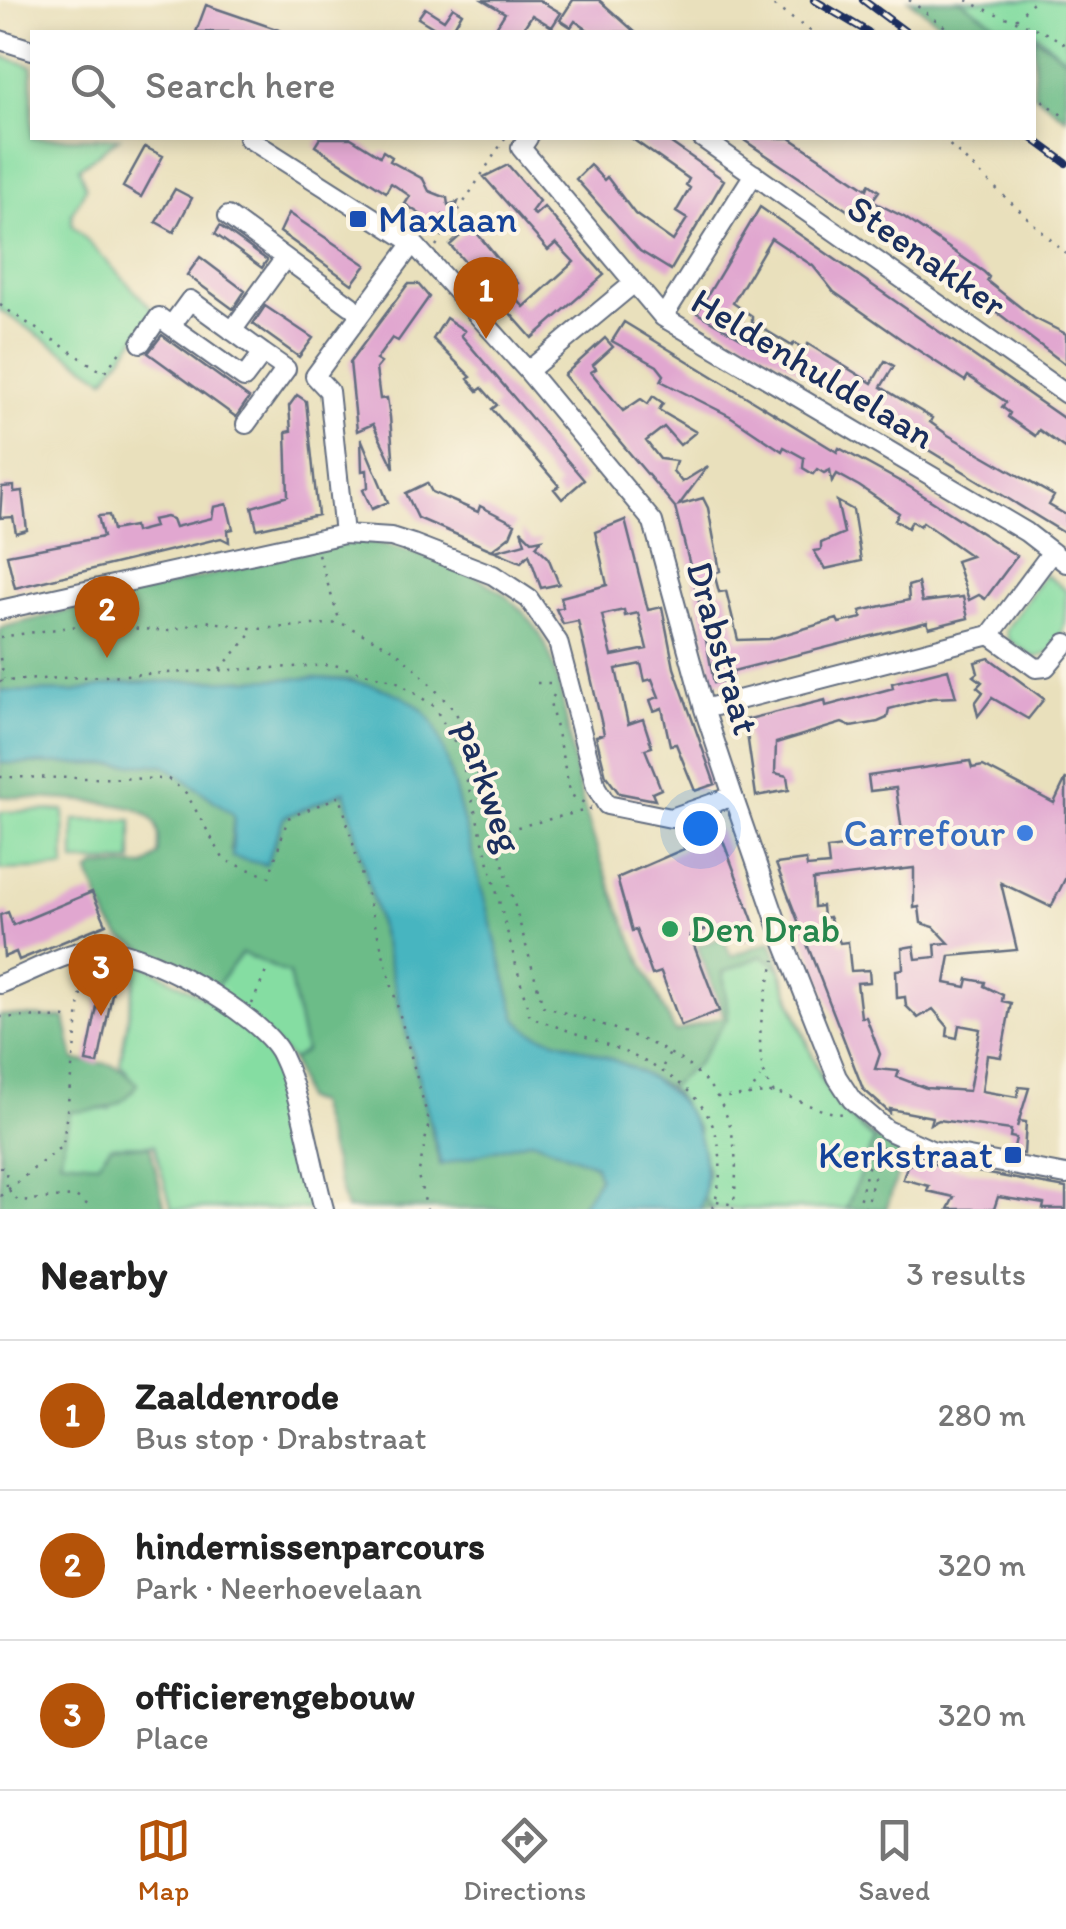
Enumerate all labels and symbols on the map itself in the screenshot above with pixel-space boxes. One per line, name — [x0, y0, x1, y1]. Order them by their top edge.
street label: Steenakker — [839, 185, 1016, 328]
place label: Maxlaan — [378, 196, 517, 242]
marker: Maxlaan — [347, 208, 369, 230]
pin: 1 — [454, 256, 518, 339]
street label: Heldenhuldelaan — [683, 277, 943, 459]
street label: Drabstraat — [676, 556, 770, 740]
pin: 2 — [74, 576, 140, 658]
street label: parkweg — [445, 714, 533, 859]
your location — [675, 803, 726, 854]
place label: Carrefour — [843, 810, 1005, 856]
marker: Carrefour — [1014, 822, 1036, 844]
place label: Den Drab — [690, 906, 840, 952]
marker: Den Drab — [659, 918, 681, 940]
pin: 3 — [68, 934, 134, 1016]
place label: Kerkstraat — [818, 1132, 993, 1178]
marker: Kerkstraat — [1002, 1144, 1024, 1166]

